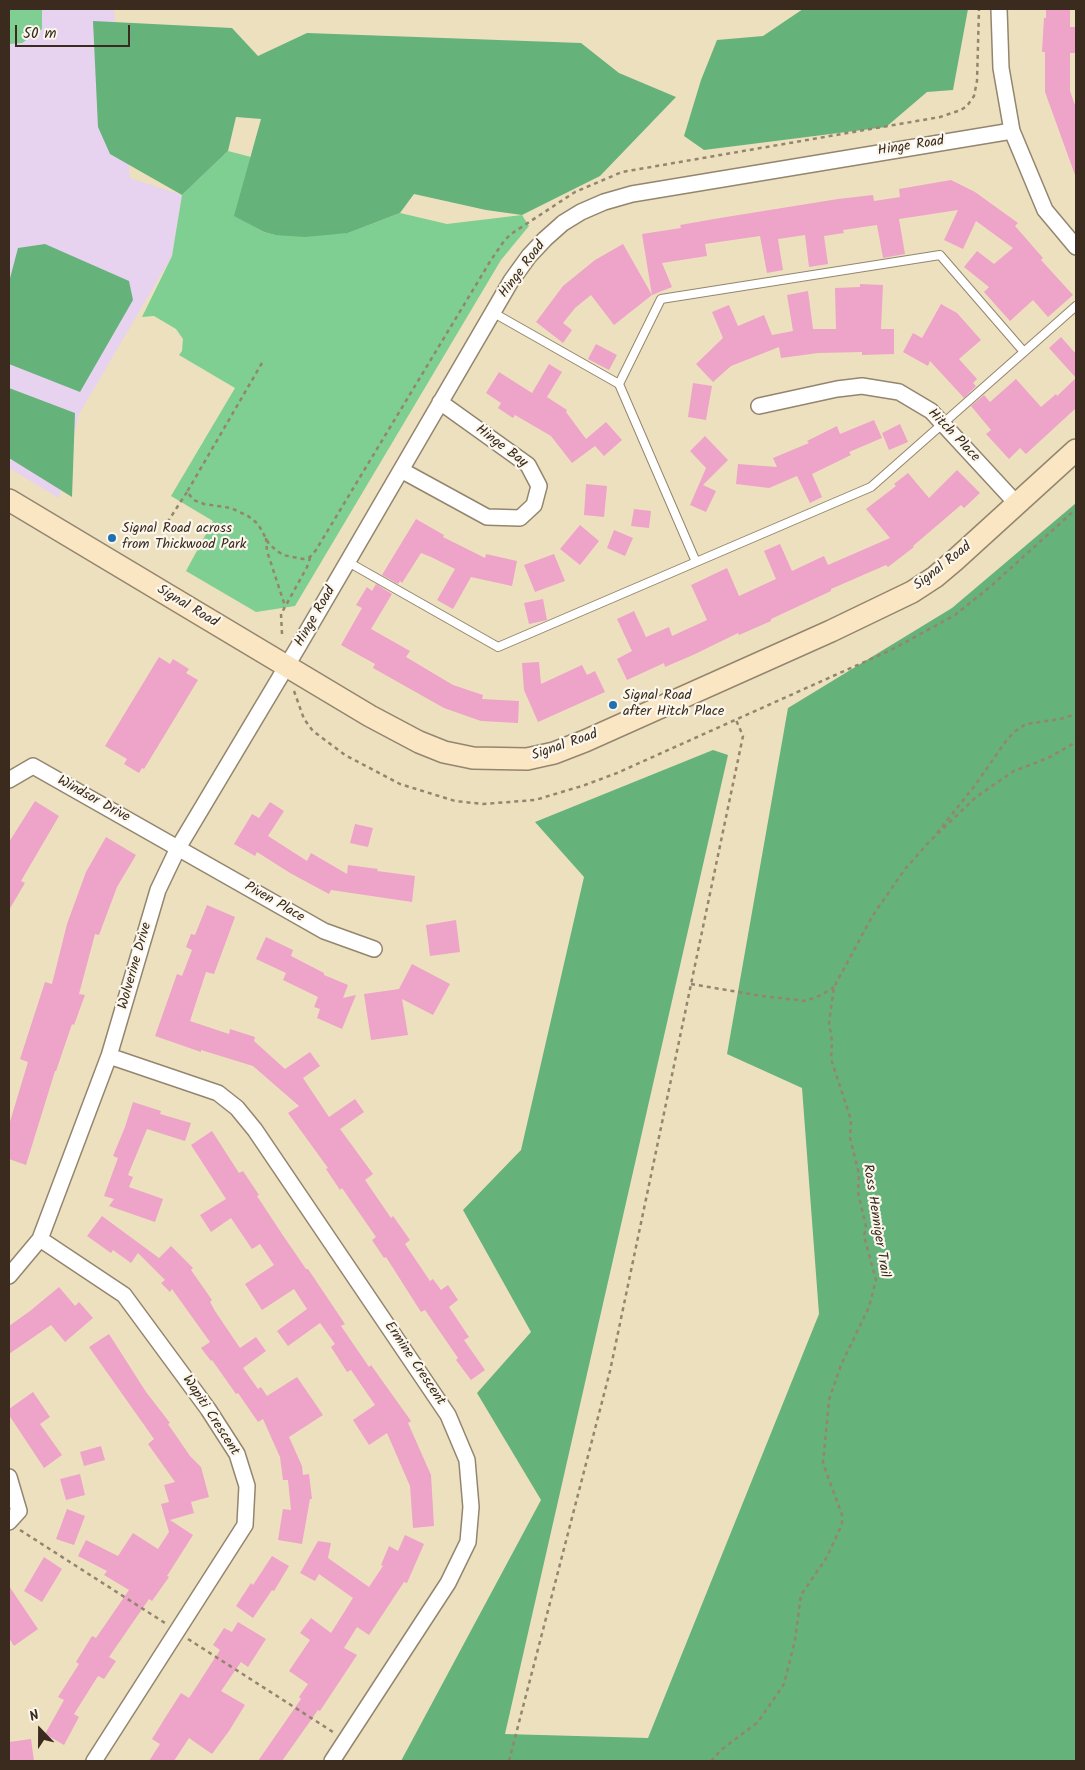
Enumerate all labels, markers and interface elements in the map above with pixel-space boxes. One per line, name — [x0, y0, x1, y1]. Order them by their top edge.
scale bar — [18, 15, 132, 47]
text: 50 m — [23, 22, 57, 46]
street label: Hinge Road — [877, 133, 945, 161]
street label: Hinge Road — [496, 238, 550, 302]
street label: Hitch Place — [923, 406, 983, 466]
street label: Hinge Bay — [472, 422, 530, 472]
place label: Signal Road across from Thickwood Park — [122, 522, 246, 554]
marker: Signal Road across from Thickwood Park — [106, 532, 118, 544]
street label: Signal Road — [911, 539, 975, 595]
street label: Signal Road — [153, 582, 221, 632]
street label: Hinge Road — [292, 584, 340, 650]
place label: Signal Road after Hitch Place — [623, 689, 724, 722]
marker: Signal Road after Hitch Place — [607, 699, 619, 711]
street label: Signal Road — [530, 727, 600, 765]
street label: Windsor Drive — [54, 773, 132, 827]
street label: Piven Place — [241, 879, 307, 927]
street label: Wolverine Drive — [116, 921, 156, 1011]
street label: Ross Henniger Trail — [858, 1163, 892, 1279]
street label: Ermine Crescent — [380, 1319, 448, 1409]
street label: Wapiti Crescent — [178, 1373, 242, 1459]
text: N — [26, 1704, 43, 1728]
north arrow — [15, 1705, 65, 1755]

